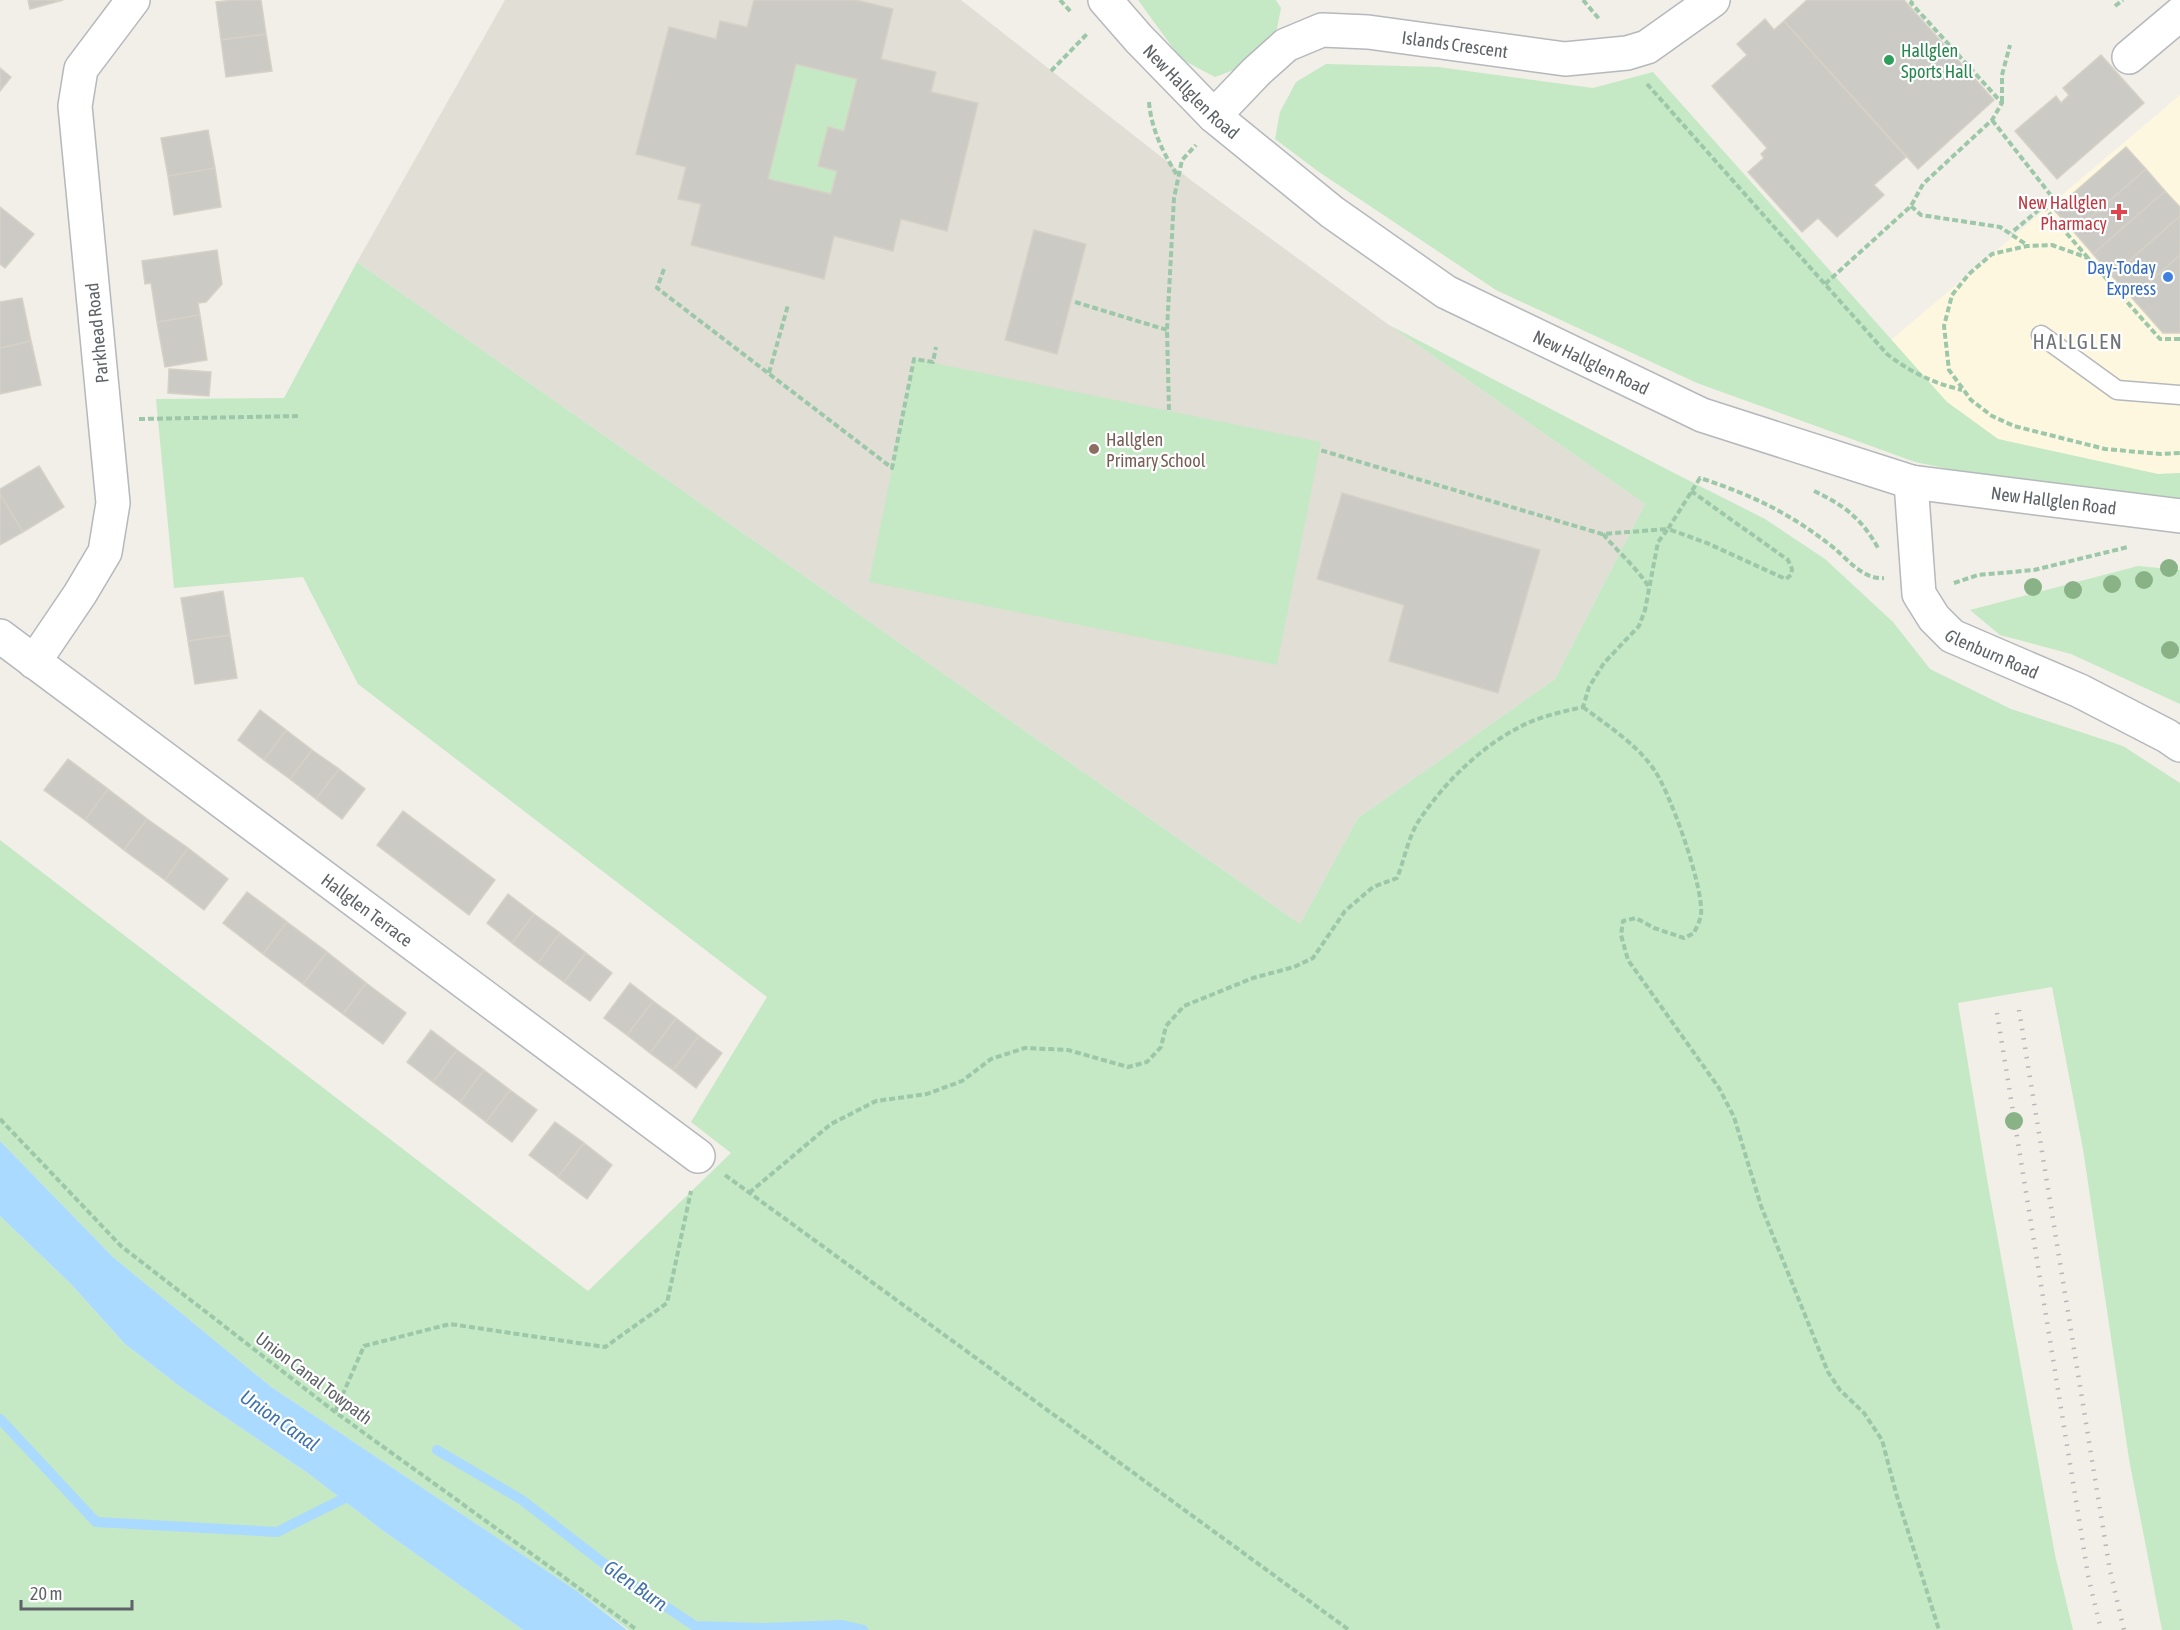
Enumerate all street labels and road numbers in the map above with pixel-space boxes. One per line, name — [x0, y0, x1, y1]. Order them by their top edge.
street label: Islands Crescent — [1401, 26, 1509, 62]
street label: New Hallglen Road — [1139, 40, 1244, 143]
street label: Parkhead Road — [81, 282, 113, 384]
street label: New Hallglen Road — [1530, 325, 1653, 399]
street label: New Hallglen Road — [1990, 482, 2118, 518]
street label: Glenburn Road — [1941, 625, 2042, 683]
street label: Hallglen Terrace — [318, 869, 417, 950]
street label: Union Canal Towpath — [251, 1327, 377, 1429]

